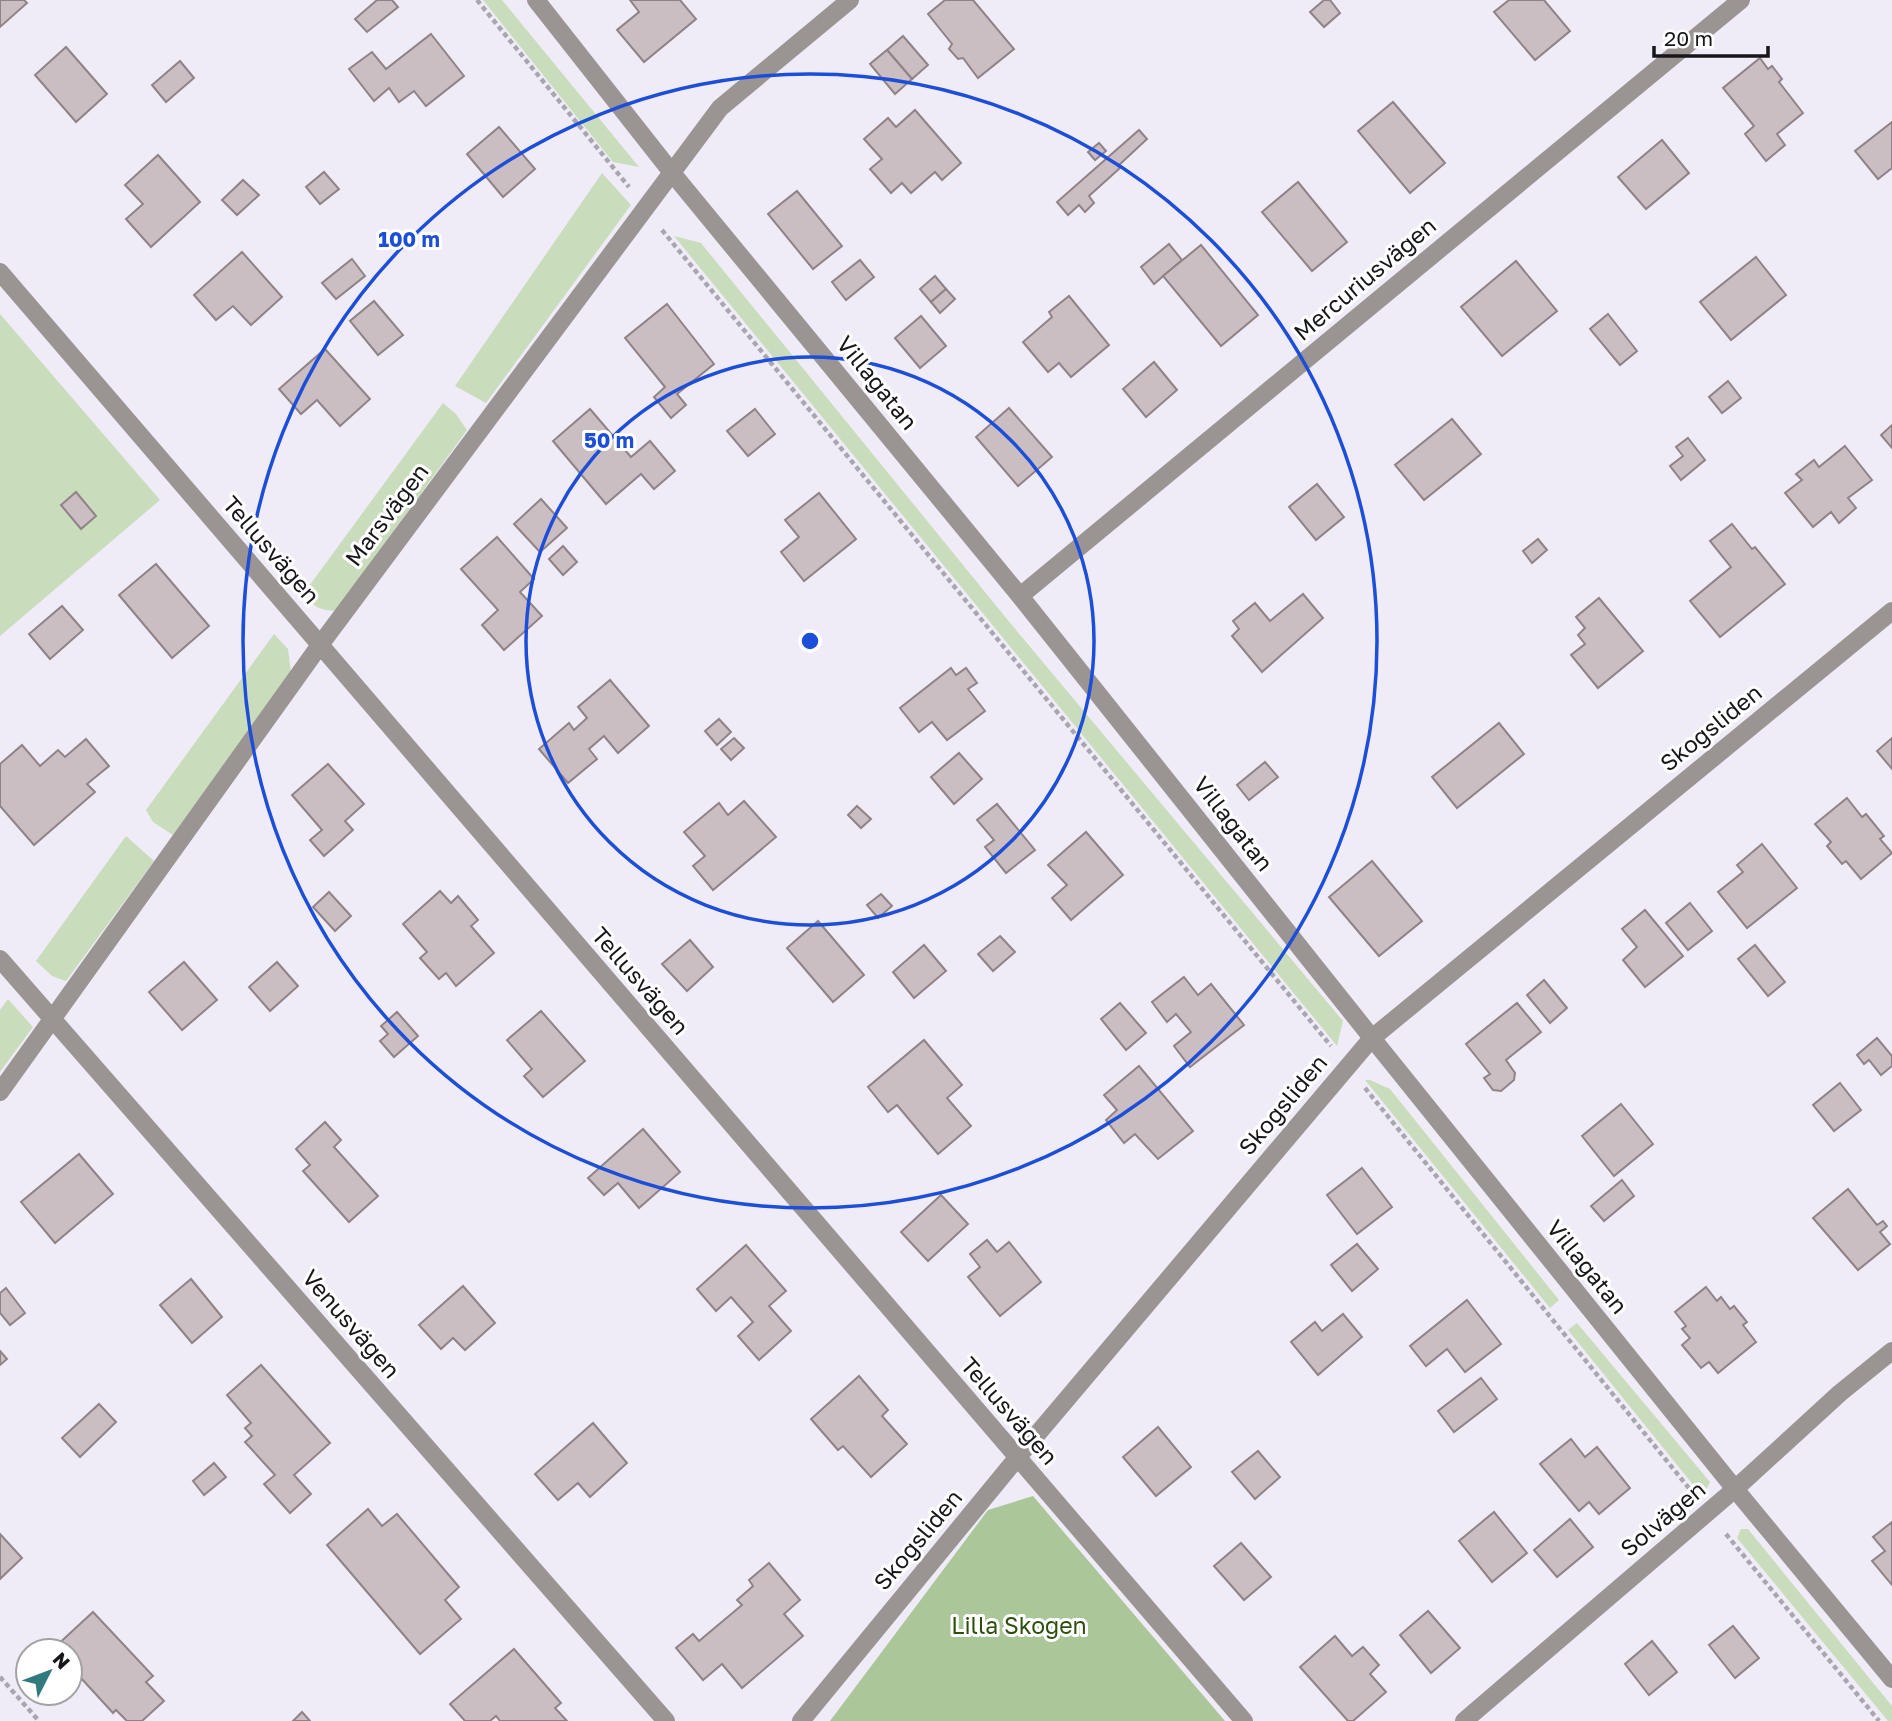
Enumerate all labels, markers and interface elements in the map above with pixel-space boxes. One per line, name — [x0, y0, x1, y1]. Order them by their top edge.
scale bar — [1654, 14, 1768, 58]
text: 20 m — [1664, 25, 1713, 51]
street label: Mercuriusvägen — [1288, 211, 1441, 346]
text: 100 m — [378, 226, 440, 252]
street label: Villagatan — [831, 330, 924, 435]
text: 50 m — [584, 427, 634, 453]
street label: Marsvägen — [339, 458, 434, 571]
street label: Tellusvägen — [217, 490, 326, 609]
centre of rings — [798, 629, 822, 653]
street label: Skogsliden — [1654, 678, 1767, 777]
street label: Villagatan — [1188, 770, 1279, 876]
street label: Tellusvägen — [586, 921, 695, 1040]
street label: Skogsliden — [1232, 1048, 1332, 1160]
street label: Villagatan — [1541, 1214, 1634, 1319]
street label: Venusvägen — [297, 1263, 406, 1383]
street label: Tellusvägen — [955, 1351, 1064, 1470]
street label: Solvägen — [1614, 1475, 1711, 1562]
street label: Skogsliden — [867, 1483, 967, 1595]
park label: Lilla Skogen — [951, 1611, 1087, 1639]
north arrow — [14, 1637, 84, 1707]
text: N — [49, 1647, 75, 1673]

